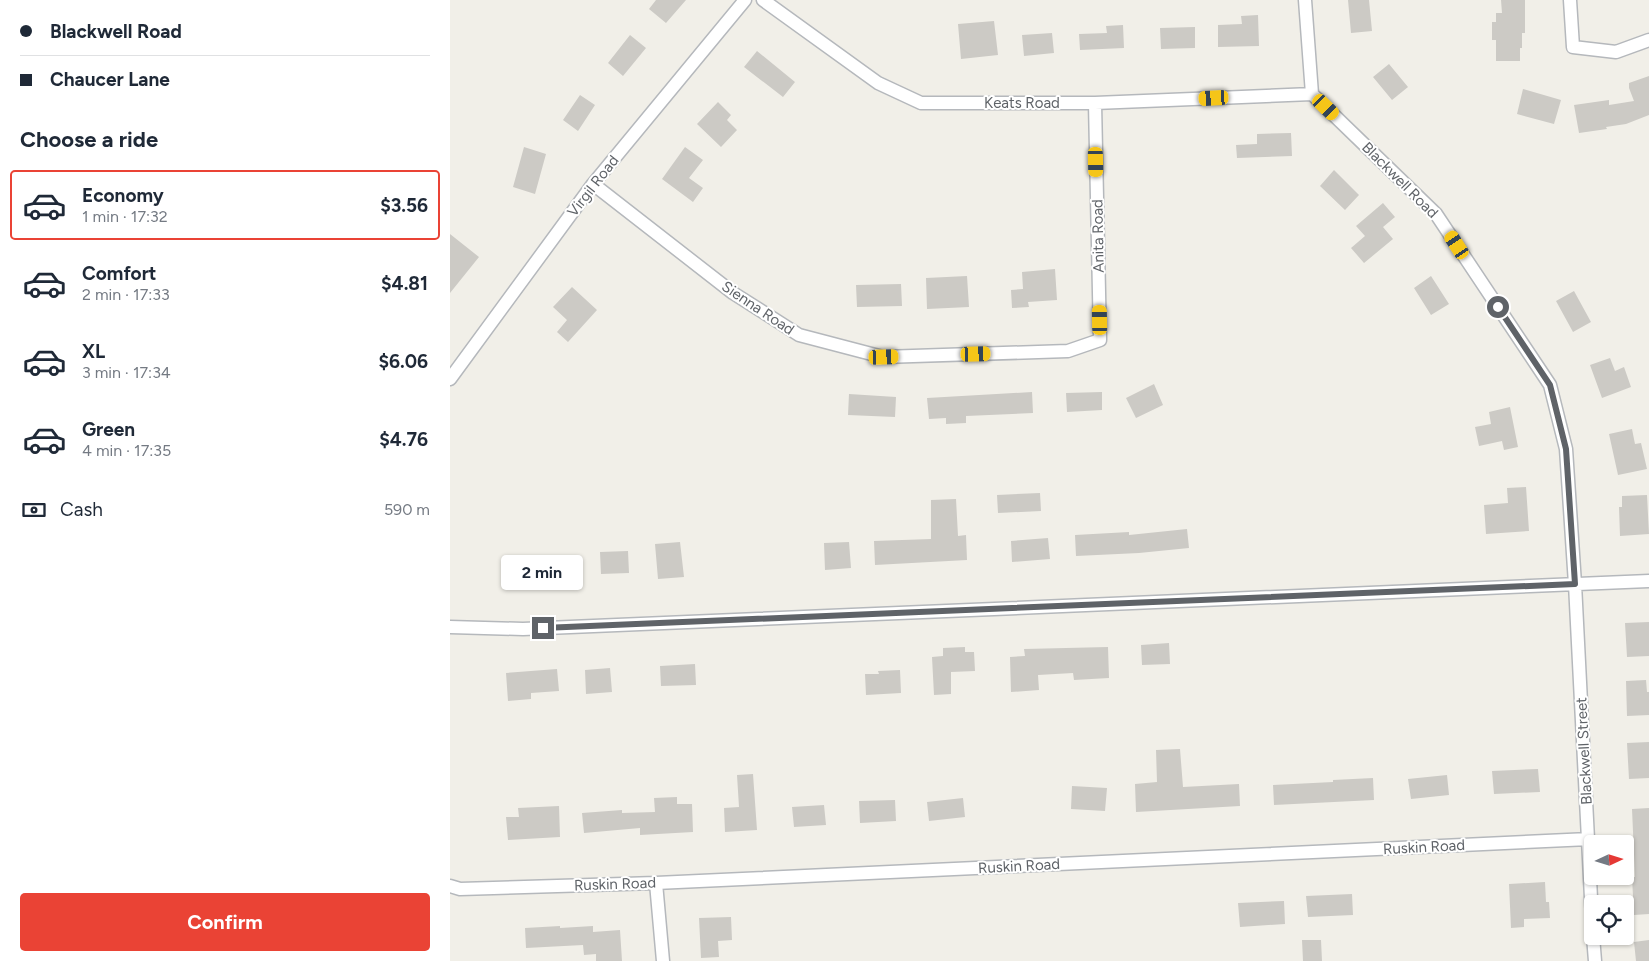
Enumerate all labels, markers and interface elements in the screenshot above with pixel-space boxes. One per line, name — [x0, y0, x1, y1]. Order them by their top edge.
text: Blackwell Road — [50, 20, 182, 43]
text: Chaucer Lane — [50, 68, 170, 91]
car — [1198, 90, 1229, 106]
car — [1310, 91, 1342, 123]
street label: Keats Road — [984, 94, 1060, 112]
text: Choose a ride — [20, 126, 158, 153]
street label: Blackwell Road — [1358, 138, 1442, 222]
car — [1088, 147, 1103, 177]
street label: Virgil Road — [564, 152, 622, 220]
icon: car — [22, 183, 67, 228]
text: Economy — [82, 184, 164, 207]
text: $3.56 — [380, 194, 428, 217]
street label: Anita Road — [1088, 199, 1108, 273]
text: 1 min · 17:32 — [82, 207, 168, 226]
car — [1442, 228, 1471, 262]
icon: car — [22, 261, 67, 306]
text: Comfort — [82, 262, 157, 285]
text: $4.81 — [381, 272, 428, 295]
street label: Sienna Road — [718, 277, 798, 339]
text: 2 min · 17:33 — [82, 285, 170, 304]
route start — [1487, 296, 1509, 318]
car — [1092, 305, 1107, 335]
icon: car — [22, 339, 67, 384]
text: XL — [82, 340, 105, 363]
car — [960, 346, 991, 362]
car — [868, 349, 899, 365]
text: $6.06 — [378, 350, 428, 373]
text: 3 min · 17:34 — [82, 363, 171, 382]
icon: car — [22, 417, 67, 462]
text: Green — [82, 418, 135, 441]
text: $4.76 — [379, 428, 428, 451]
text: 4 min · 17:35 — [82, 441, 171, 460]
icon: cash — [20, 496, 48, 524]
text: Cash — [60, 498, 103, 521]
text: 590 m — [384, 500, 430, 519]
callout: 2 min — [502, 556, 584, 590]
text: 2 min — [522, 563, 562, 582]
route end — [532, 617, 554, 639]
street label: Blackwell Street — [1572, 696, 1596, 805]
north arrow — [1584, 835, 1634, 885]
map controls — [1584, 835, 1634, 945]
street label: Ruskin Road — [1383, 836, 1465, 858]
street label: Ruskin Road — [978, 855, 1060, 877]
street label: Ruskin Road — [574, 874, 656, 894]
button: Confirm — [20, 893, 430, 951]
button: locate — [1584, 895, 1634, 945]

